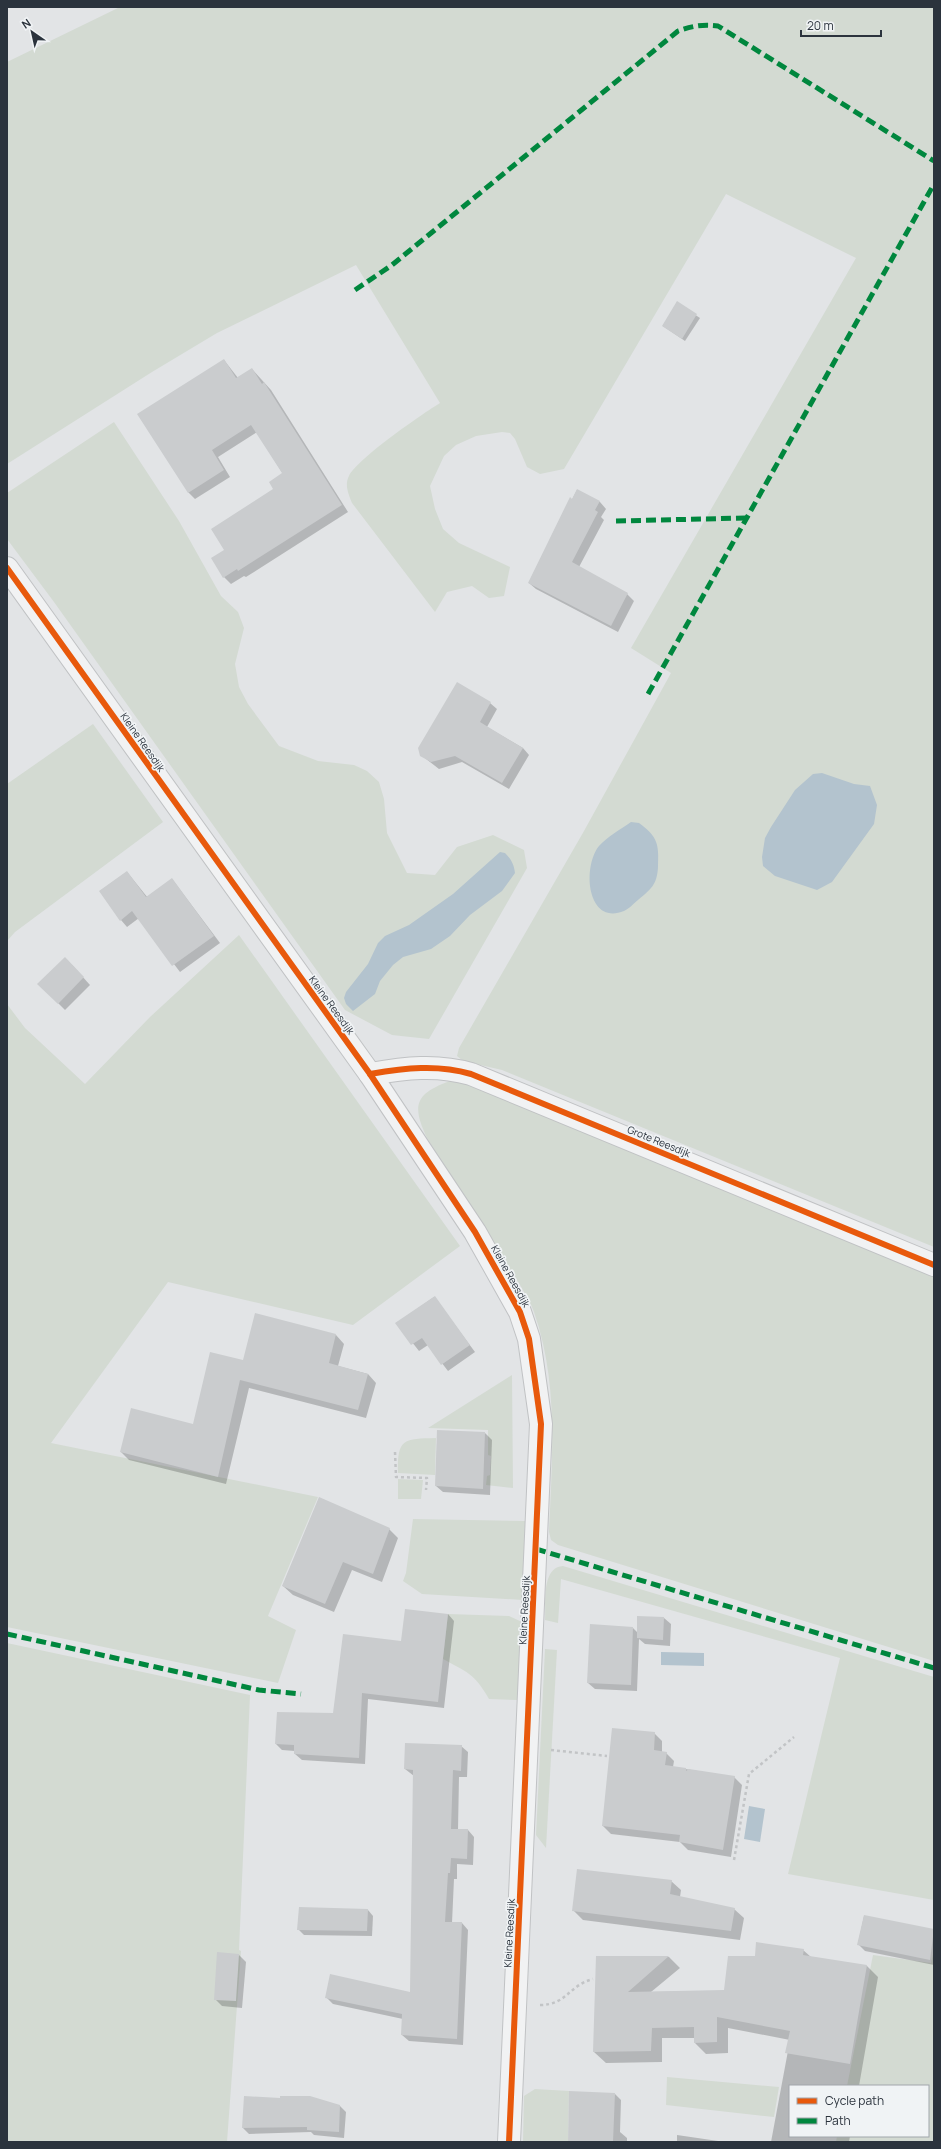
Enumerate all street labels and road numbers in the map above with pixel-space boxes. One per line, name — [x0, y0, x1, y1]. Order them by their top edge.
street label: Kleine Reesdijk — [117, 710, 169, 775]
street label: Kleine Reesdijk — [306, 973, 359, 1038]
street label: Grote Reesdijk — [625, 1122, 694, 1160]
street label: Kleine Reesdijk — [488, 1242, 534, 1311]
street label: Kleine Reesdijk — [515, 1574, 533, 1645]
street label: Kleine Reesdijk — [500, 1897, 518, 1968]

